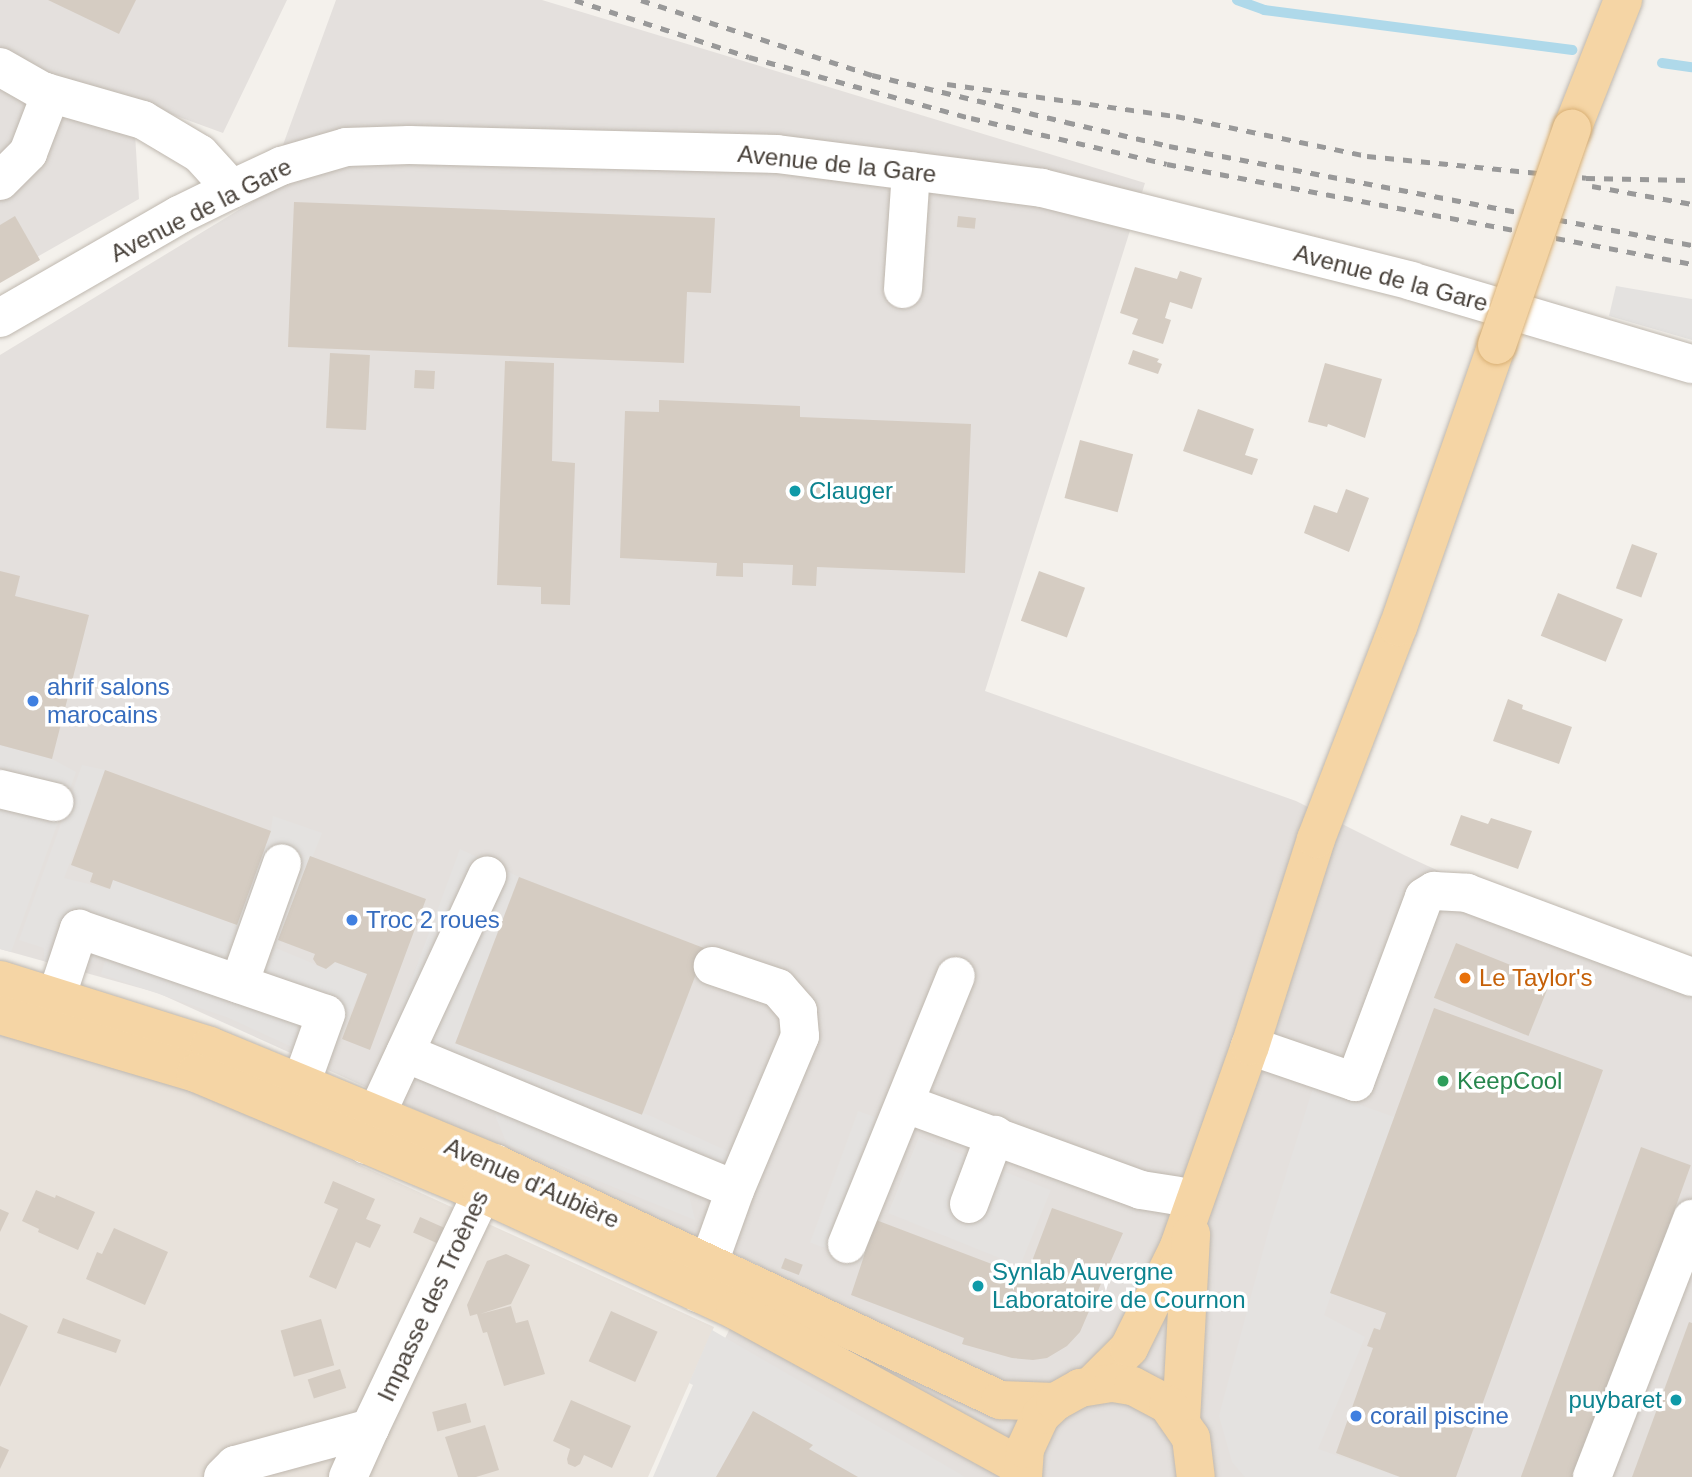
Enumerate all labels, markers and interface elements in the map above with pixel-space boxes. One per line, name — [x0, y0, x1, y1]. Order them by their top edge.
street label: Avenue de la Gare — [736, 139, 938, 189]
street label: Avenue de la Gare — [105, 152, 297, 268]
street label: Avenue de la Gare — [1291, 238, 1491, 318]
place label: Clauger — [809, 477, 893, 505]
marker: Clauger — [787, 483, 803, 499]
place label: ahrif salons marocains — [47, 673, 170, 729]
marker: ahrif salons marocains — [25, 693, 41, 709]
place label: Troc 2 roues — [366, 906, 500, 934]
marker: Troc 2 roues — [344, 912, 360, 928]
place label: Le Taylor's — [1479, 964, 1593, 992]
marker: Le Taylor's — [1457, 970, 1473, 986]
place label: KeepCool — [1457, 1067, 1562, 1095]
marker: KeepCool — [1435, 1073, 1451, 1089]
street label: Avenue d'Aubière — [440, 1132, 624, 1234]
street label: Impasse des Troènes — [371, 1186, 495, 1406]
place label: Synlab Auvergne Laboratoire de Cournon — [992, 1258, 1246, 1314]
marker: Synlab Auvergne Laboratoire de Cournon — [970, 1278, 986, 1294]
place label: puybaret — [1569, 1386, 1662, 1414]
marker: puybaret — [1668, 1392, 1684, 1408]
place label: corail piscine — [1370, 1402, 1509, 1430]
marker: corail piscine — [1348, 1408, 1364, 1424]

